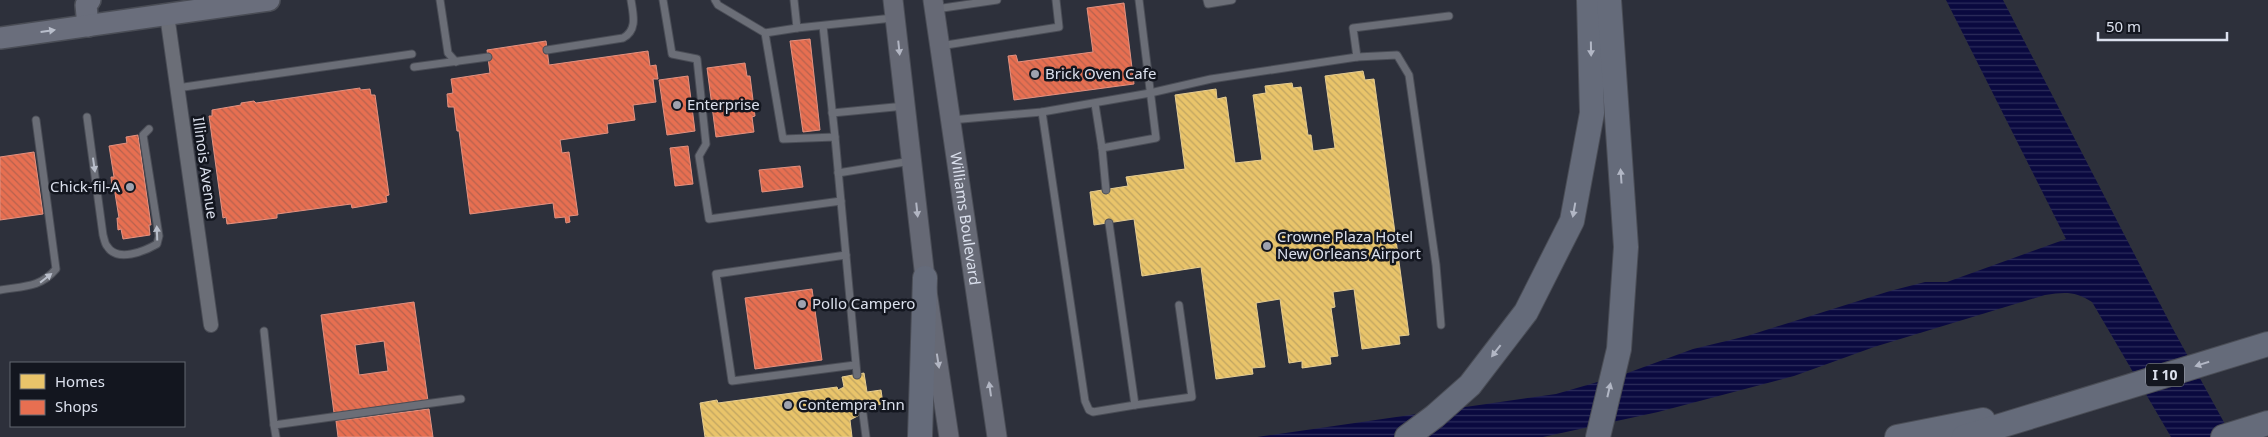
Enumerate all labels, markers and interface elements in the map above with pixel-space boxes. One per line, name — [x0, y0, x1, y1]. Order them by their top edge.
scale bar — [2098, 10, 2227, 42]
text: 50 m — [2106, 16, 2141, 36]
one-way arrow — [41, 27, 57, 35]
one-way arrow — [895, 41, 903, 57]
one-way arrow — [1587, 41, 1595, 57]
place label: Brick Oven Cafe — [1045, 63, 1156, 83]
marker: Brick Oven Cafe — [1029, 68, 1041, 80]
place label: Enterprise — [687, 94, 760, 114]
marker: Enterprise — [671, 99, 683, 111]
street label: Illinois Avenue — [189, 116, 223, 220]
street label: Williams Boulevard — [946, 151, 986, 286]
one-way arrow — [90, 157, 98, 173]
one-way arrow — [1617, 168, 1625, 184]
place label: Chick-fil-A — [50, 176, 120, 196]
marker: Chick-fil-A — [124, 181, 136, 193]
one-way arrow — [913, 202, 921, 218]
one-way arrow — [1570, 202, 1578, 218]
one-way arrow — [153, 225, 161, 241]
place label: Crowne Plaza Hotel New Orleans Airport — [1277, 226, 1421, 263]
marker: Crowne Plaza Hotel New Orleans Airport — [1261, 240, 1273, 252]
one-way arrow — [39, 273, 53, 283]
place label: Pollo Campero — [812, 293, 915, 313]
marker: Pollo Campero — [796, 298, 808, 310]
one-way arrow — [1491, 344, 1501, 358]
one-way arrow — [934, 353, 942, 369]
one-way arrow — [2194, 361, 2209, 369]
legend — [10, 362, 185, 427]
road number: I 10 — [2146, 364, 2184, 386]
text: Homes — [55, 371, 105, 391]
one-way arrow — [986, 380, 994, 396]
one-way arrow — [1605, 382, 1613, 397]
place label: Contempra Inn — [798, 394, 905, 414]
text: Shops — [55, 396, 98, 416]
marker: Contempra Inn — [782, 399, 794, 411]

